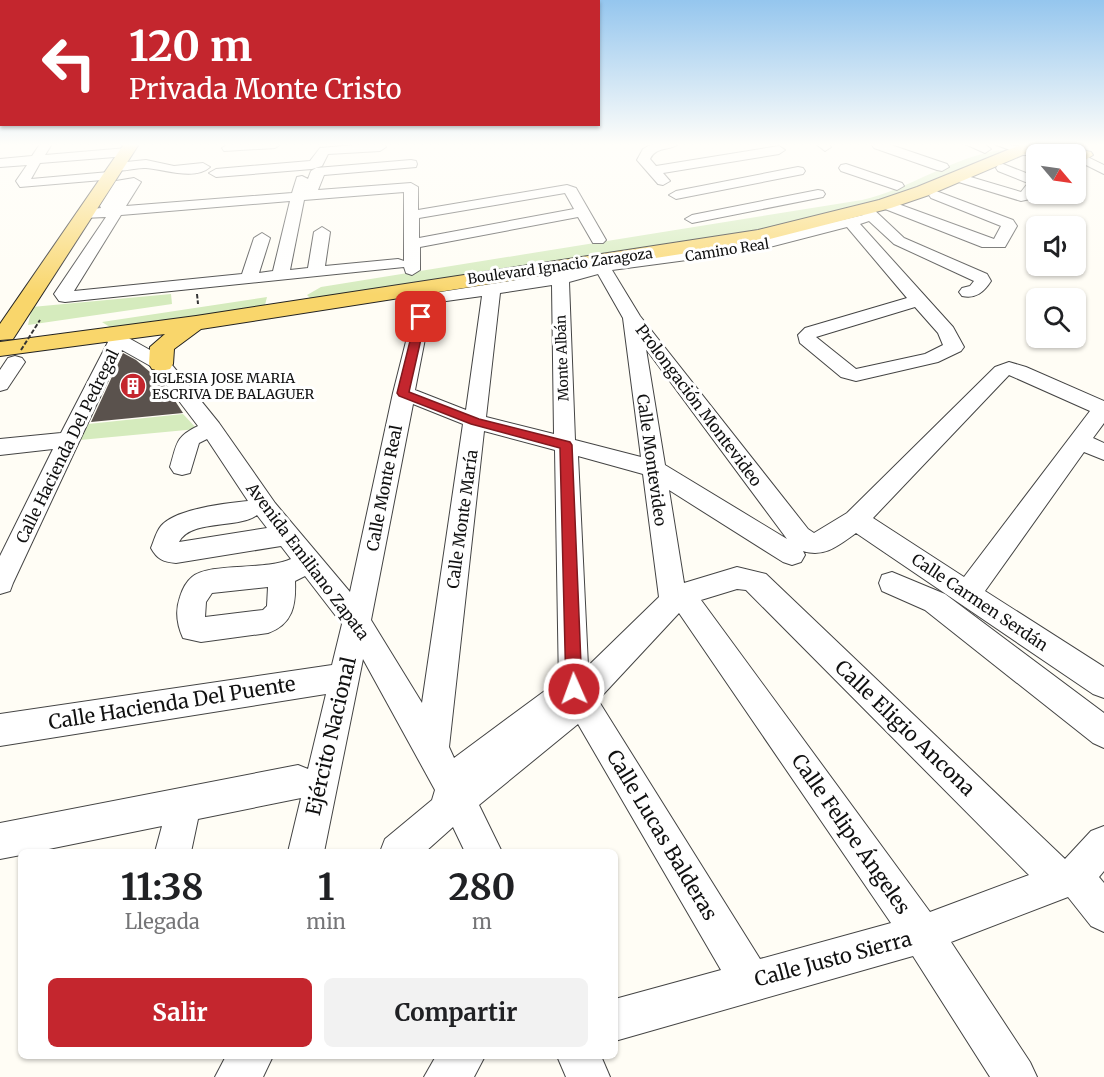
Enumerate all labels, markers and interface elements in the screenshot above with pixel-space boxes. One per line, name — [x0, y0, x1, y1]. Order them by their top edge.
text: 120 m — [129, 20, 252, 72]
icon: left — [30, 24, 108, 102]
text: Privada Monte Cristo — [129, 72, 402, 106]
north arrow — [1026, 144, 1086, 204]
map controls — [1026, 144, 1086, 348]
button: sound — [1026, 216, 1086, 276]
street label: Camino Real — [684, 234, 771, 266]
street label: Boulevard Ignacio Zaragoza — [466, 244, 654, 288]
button: search — [1026, 288, 1086, 348]
pin — [395, 291, 446, 342]
icon: arrive — [404, 300, 437, 333]
street label: Monte Albán — [551, 315, 573, 401]
street label: Prolongación Montevideo — [631, 320, 767, 490]
street label: Calle Hacienda Del Pedregal — [11, 346, 123, 546]
place label: IGLESIA JOSE MARIA ESCRIVA DE BALAGUER — [152, 369, 314, 403]
building icon: IGLESIA JOSE MARIA ESCRIVA DE BALAGUER — [118, 371, 148, 401]
street label: Calle Montevideo — [633, 393, 671, 527]
street label: Calle Monte Real — [362, 423, 406, 553]
street label: Calle Monte María — [442, 448, 482, 590]
street label: Avenida Emiliano Zapata — [242, 478, 374, 644]
street label: Calle Carmen Serdán — [908, 549, 1052, 655]
street label: Ejército Nacional — [300, 654, 361, 818]
street label: Calle Eligio Ancona — [830, 654, 981, 801]
position arrow — [542, 657, 606, 721]
street label: Calle Hacienda Del Puente — [47, 671, 297, 734]
street label: Calle Lucas Balderas — [602, 745, 723, 925]
street label: Calle Felipe Ángeles — [787, 748, 918, 919]
text: 11:38 — [121, 865, 204, 910]
text: 1 — [318, 865, 334, 910]
text: 280 — [449, 865, 515, 910]
text: Llegada — [125, 909, 200, 934]
text: min — [306, 909, 346, 934]
text: m — [472, 909, 492, 934]
street label: Calle Justo Sierra — [752, 925, 914, 991]
button: Salir — [48, 978, 312, 1047]
button: Compartir — [324, 978, 588, 1047]

